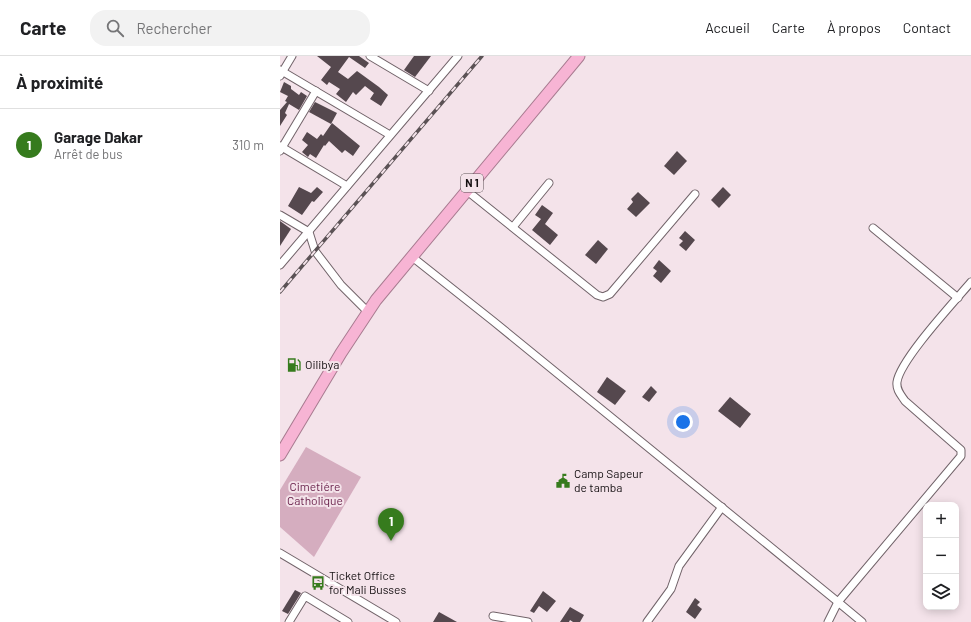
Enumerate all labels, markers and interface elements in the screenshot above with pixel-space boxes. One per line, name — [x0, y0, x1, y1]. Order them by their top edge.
search box — [90, 10, 370, 46]
text: Carte — [20, 16, 66, 39]
icon: search — [104, 17, 126, 39]
text: Rechercher — [136, 19, 212, 37]
text: Accueil — [705, 19, 750, 36]
text: Carte — [772, 19, 805, 36]
text: À propos — [827, 19, 881, 36]
text: Contact — [903, 19, 951, 36]
text: À proximité — [16, 72, 103, 92]
text: Garage Dakar — [54, 128, 143, 146]
text: 1 — [27, 137, 31, 153]
text: 310 m — [232, 137, 264, 153]
text: Arrêt de bus — [54, 146, 122, 162]
road number: N 1 — [461, 174, 483, 192]
fuel station icon: Oilibya — [286, 357, 302, 373]
place label: Oilibya — [305, 357, 339, 371]
your location — [673, 412, 693, 432]
place label: Camp Sapeur de tamba — [574, 466, 644, 494]
public building icon: Camp Sapeur de tamba — [555, 473, 571, 489]
park label: Cimetiére Catholique — [287, 479, 343, 507]
map controls — [923, 502, 959, 610]
button: + — [923, 502, 959, 538]
pin: 1 — [378, 508, 404, 541]
button: − — [923, 538, 959, 574]
place label: Ticket Office for Mali Busses — [329, 568, 406, 596]
button: layers — [923, 574, 959, 610]
bus stop icon: Ticket Office for Mali Busses — [310, 575, 326, 591]

